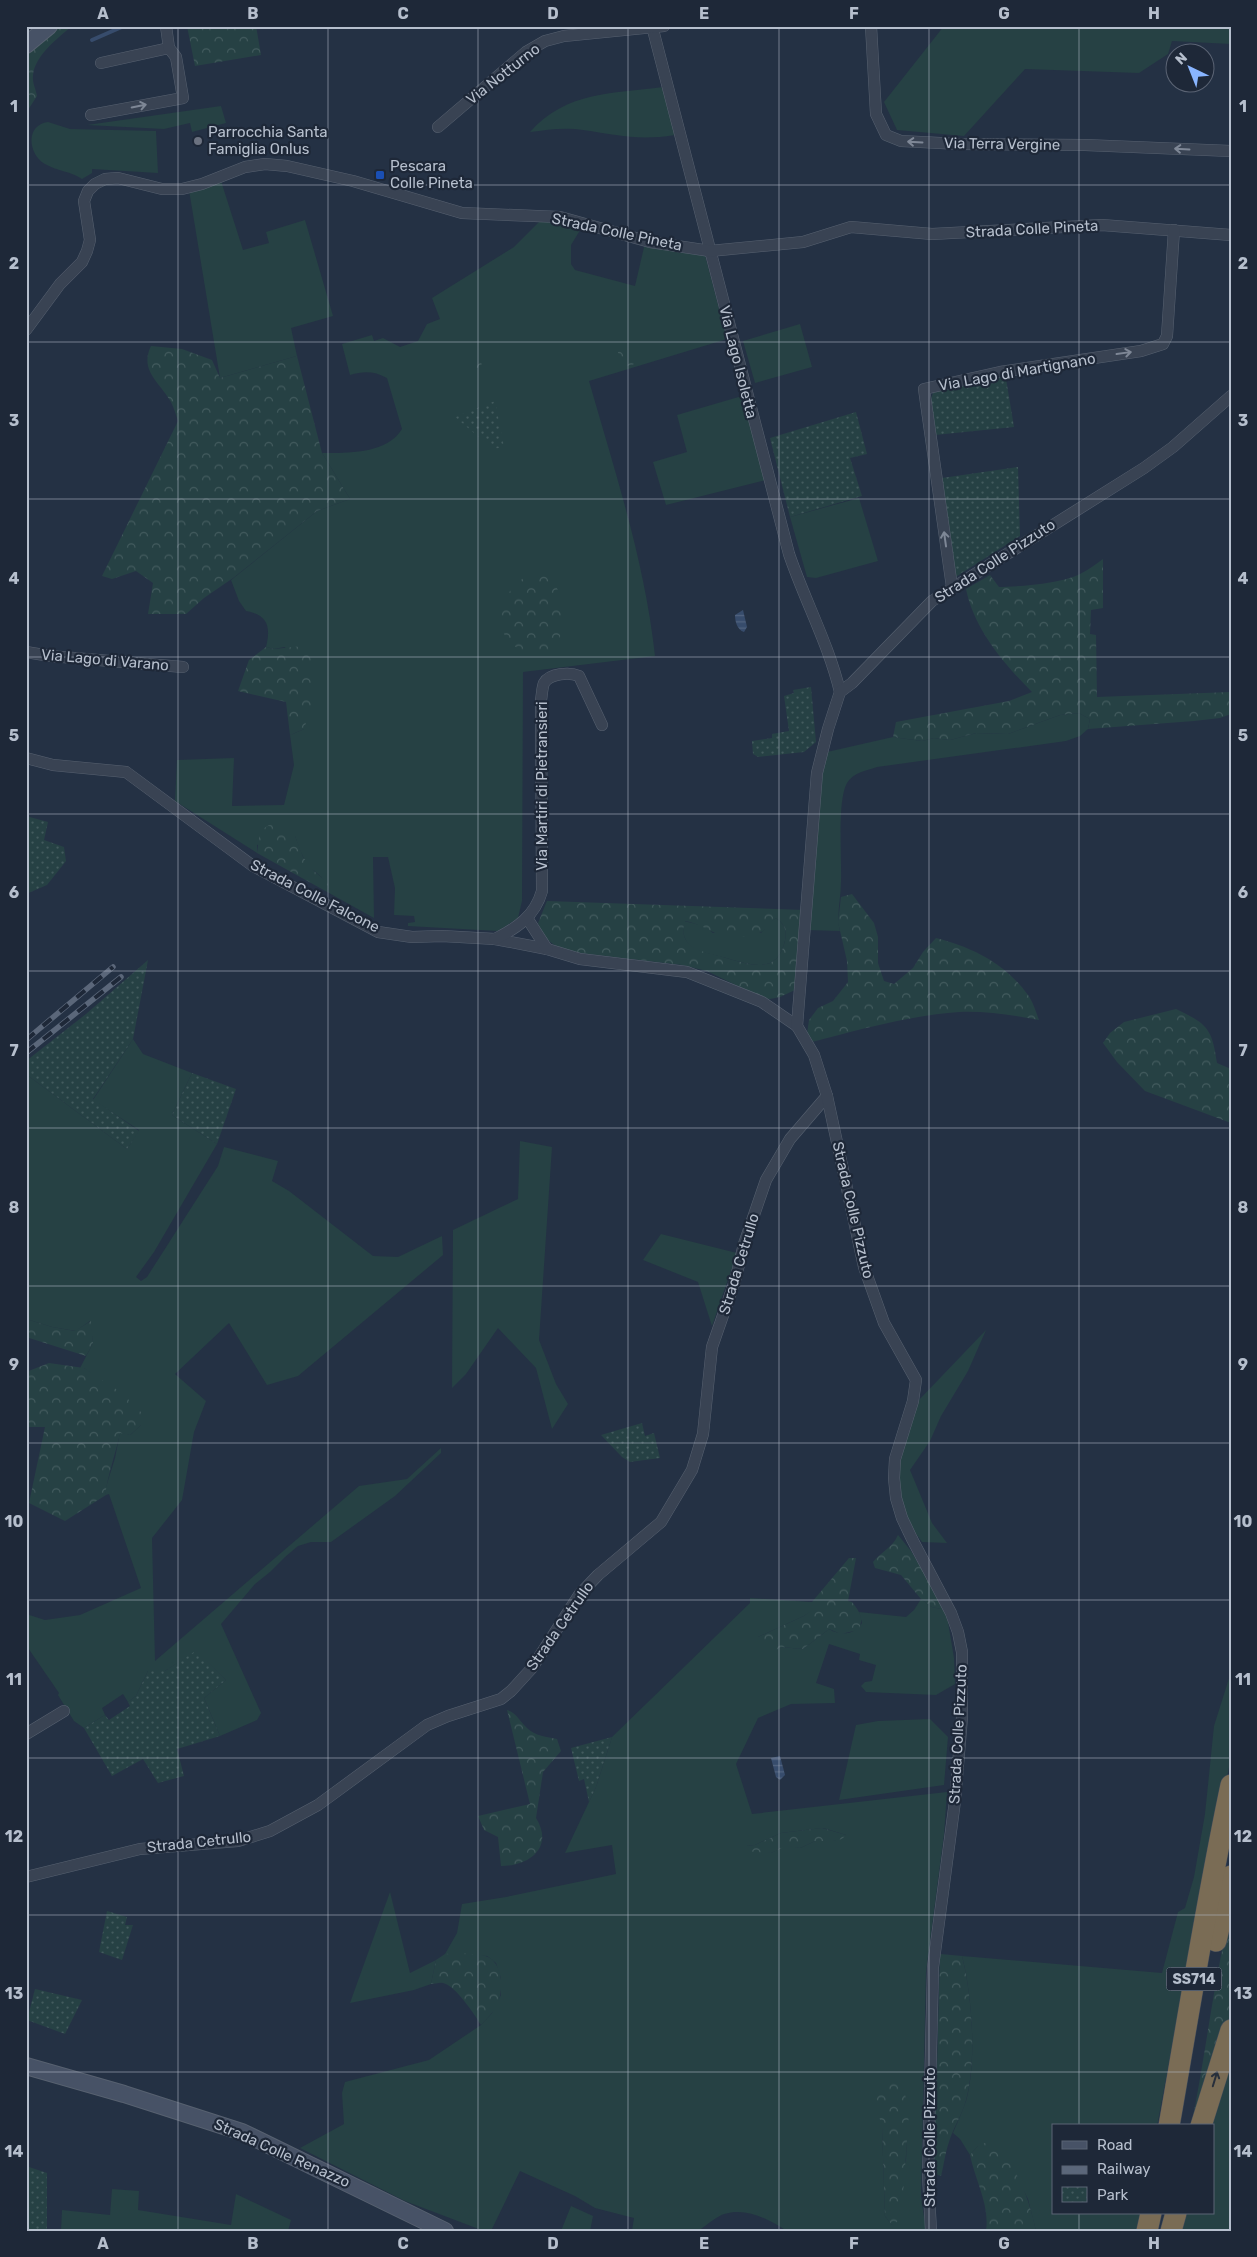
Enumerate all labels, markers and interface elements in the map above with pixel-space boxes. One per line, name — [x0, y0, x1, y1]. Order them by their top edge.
text: A — [97, 4, 109, 23]
text: B — [247, 4, 259, 23]
text: C — [397, 4, 409, 23]
text: D — [547, 4, 559, 23]
text: E — [699, 4, 709, 23]
text: F — [849, 4, 859, 23]
text: G — [998, 4, 1010, 23]
text: H — [1148, 4, 1160, 23]
street label: Via Notturno — [463, 40, 543, 108]
north arrow — [1164, 42, 1214, 92]
text: N — [1172, 49, 1191, 69]
text: 1 — [10, 97, 18, 116]
text: 1 — [1239, 97, 1247, 116]
one-way arrow — [131, 100, 147, 110]
place label: Parrocchia Santa Famiglia Onlus — [208, 123, 328, 158]
street label: Via Terra Vergine — [944, 134, 1060, 154]
marker: Parrocchia Santa Famiglia Onlus — [192, 135, 204, 147]
one-way arrow — [907, 137, 923, 146]
one-way arrow — [1174, 145, 1190, 154]
place label: Pescara Colle Pineta — [390, 157, 473, 192]
marker: Pescara Colle Pineta — [374, 169, 386, 181]
street label: Strada Colle Pineta — [550, 209, 684, 255]
street label: Strada Colle Pineta — [965, 217, 1099, 241]
text: 2 — [9, 254, 19, 273]
text: 2 — [1238, 254, 1248, 273]
street label: Via Lago Isoletta — [715, 304, 761, 420]
one-way arrow — [1116, 348, 1132, 358]
street label: Via Lago di Martignano — [937, 349, 1097, 395]
text: 3 — [9, 411, 19, 430]
text: 3 — [1238, 411, 1248, 430]
street label: Strada Colle Pizzuto — [931, 515, 1059, 607]
one-way arrow — [940, 531, 950, 547]
text: 4 — [9, 569, 20, 588]
text: 4 — [1238, 569, 1249, 588]
street label: Via Lago di Varano — [40, 645, 170, 675]
street label: Via Martiri di Pietransieri — [533, 701, 551, 871]
text: 5 — [9, 726, 19, 745]
text: 5 — [1238, 726, 1248, 745]
street label: Strada Colle Falcone — [247, 856, 383, 936]
text: 6 — [9, 883, 19, 902]
text: 6 — [1238, 883, 1248, 902]
text: 7 — [9, 1041, 19, 1060]
text: 7 — [1238, 1041, 1248, 1060]
street label: Strada Colle Pizzuto — [828, 1140, 878, 1280]
text: 8 — [9, 1198, 20, 1217]
text: 8 — [1238, 1198, 1249, 1217]
street label: Strada Cetrullo — [715, 1211, 763, 1317]
text: 9 — [9, 1355, 19, 1374]
text: 9 — [1238, 1355, 1248, 1374]
text: 10 — [5, 1512, 24, 1531]
text: 10 — [1234, 1512, 1253, 1531]
street label: Strada Cetrullo — [523, 1578, 597, 1674]
street label: Strada Colle Pizzuto — [945, 1664, 971, 1804]
text: 11 — [6, 1670, 22, 1689]
text: 11 — [1235, 1670, 1251, 1689]
text: 12 — [5, 1827, 23, 1846]
text: 12 — [1234, 1827, 1252, 1846]
street label: Strada Cetrullo — [146, 1828, 252, 1856]
road number: SS714 — [1166, 1968, 1222, 1990]
text: 13 — [5, 1984, 23, 2003]
text: 13 — [1234, 1984, 1252, 2003]
street label: Strada Colle Pizzuto — [921, 2067, 939, 2207]
one-way arrow — [1211, 2071, 1221, 2087]
street label: Strada Colle Renazzo — [211, 2115, 353, 2191]
legend — [1052, 2124, 1214, 2214]
text: Road — [1097, 2136, 1133, 2154]
text: 14 — [5, 2142, 24, 2161]
text: 14 — [1234, 2142, 1253, 2161]
text: Railway — [1097, 2160, 1151, 2178]
text: Park — [1097, 2186, 1128, 2204]
text: A — [97, 2234, 109, 2253]
text: B — [247, 2234, 259, 2253]
text: C — [397, 2234, 409, 2253]
text: D — [547, 2234, 559, 2253]
text: E — [699, 2234, 709, 2253]
text: F — [849, 2234, 859, 2253]
text: G — [998, 2234, 1010, 2253]
text: H — [1148, 2234, 1160, 2253]

